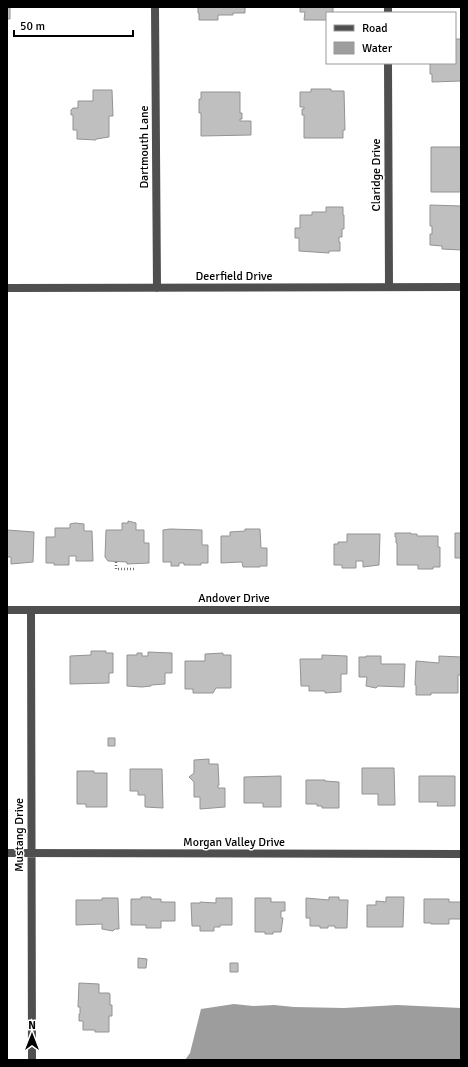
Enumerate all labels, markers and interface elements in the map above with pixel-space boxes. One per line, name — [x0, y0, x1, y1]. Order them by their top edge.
scale bar — [14, 12, 133, 38]
legend — [326, 12, 456, 64]
text: 50 m — [20, 19, 45, 34]
text: Road — [362, 21, 388, 36]
text: Water — [362, 41, 393, 56]
street label: Dartmouth Lane — [137, 105, 152, 189]
street label: Claridge Drive — [369, 139, 384, 211]
street label: Deerfield Drive — [196, 269, 272, 284]
street label: Andover Drive — [198, 591, 270, 606]
street label: Mustang Drive — [12, 798, 27, 872]
street label: Morgan Valley Drive — [183, 835, 285, 850]
north arrow — [12, 1015, 52, 1055]
text: N — [28, 1019, 36, 1032]

